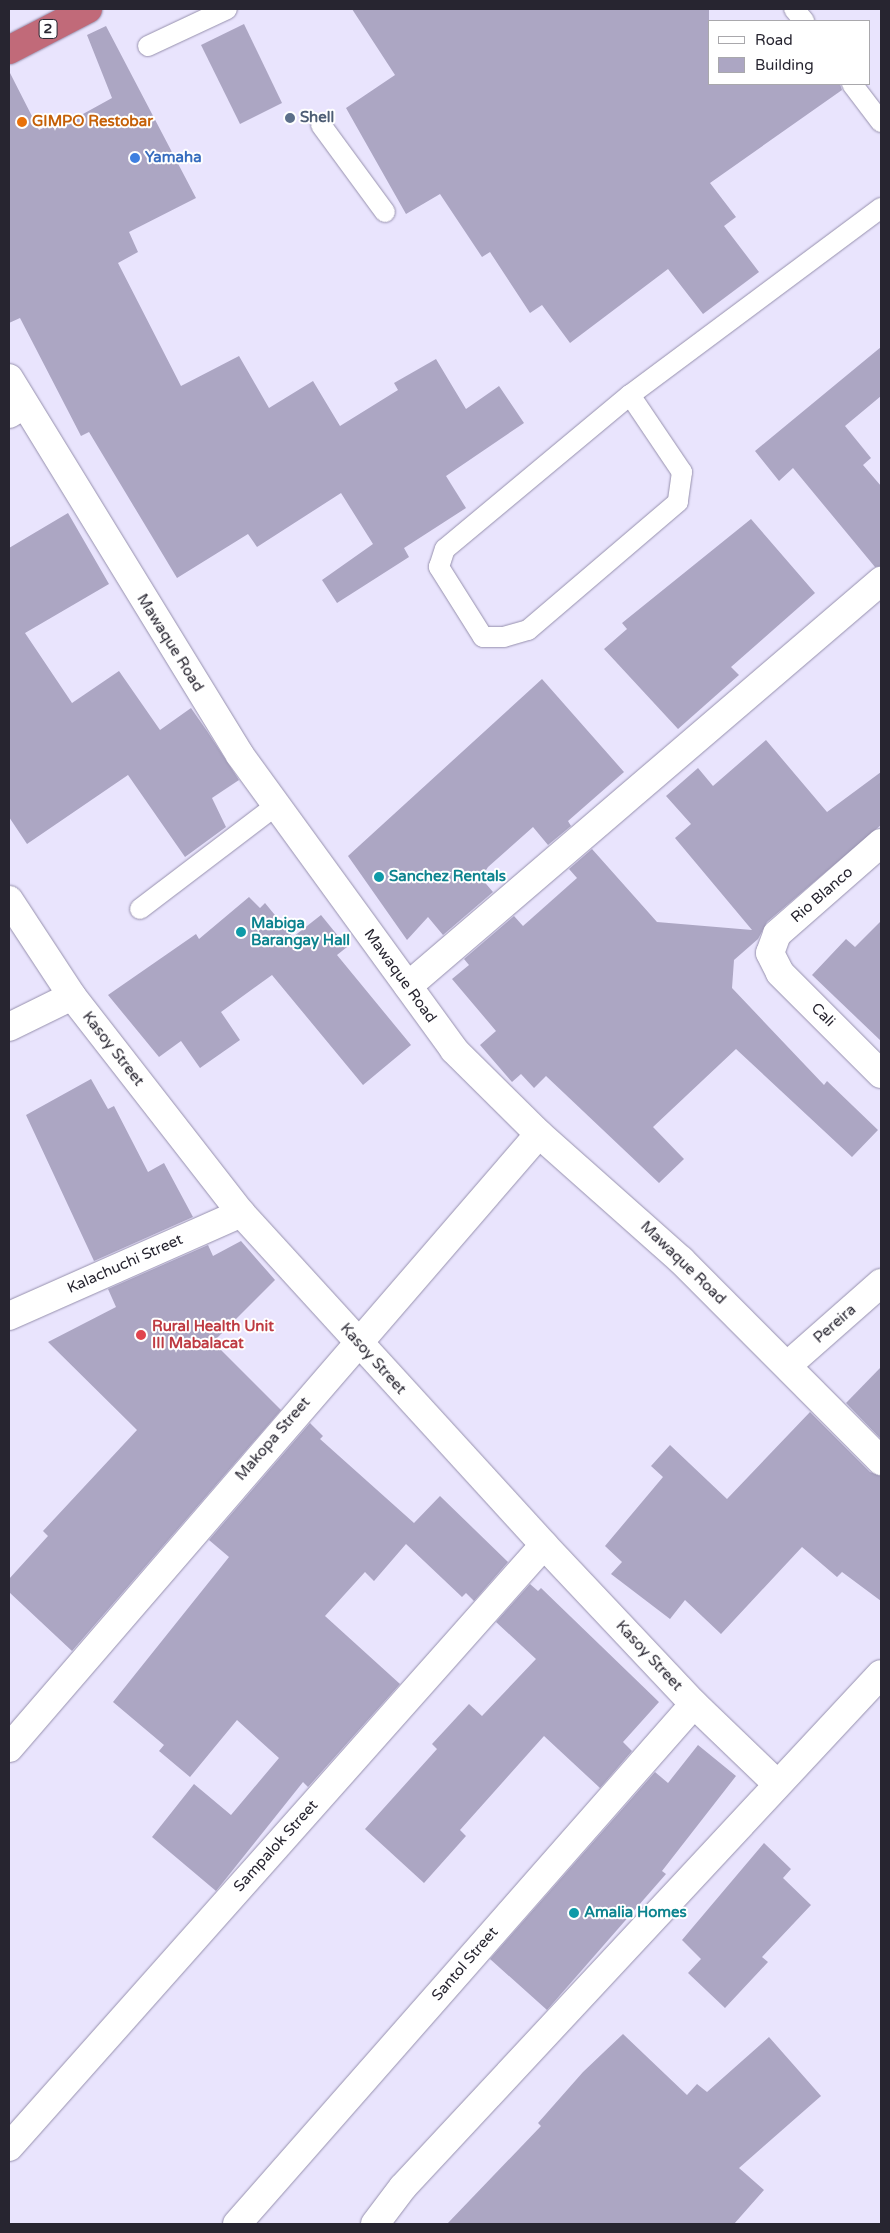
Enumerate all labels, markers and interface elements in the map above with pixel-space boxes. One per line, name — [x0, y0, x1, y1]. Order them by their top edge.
road number: 2 — [38, 18, 58, 40]
legend — [708, 20, 870, 85]
text: Road — [755, 31, 793, 49]
text: Building — [755, 56, 814, 74]
place label: Shell — [300, 109, 334, 127]
marker: Shell — [284, 112, 296, 124]
place label: GIMPO Restobar — [32, 113, 153, 131]
marker: GIMPO Restobar — [16, 116, 28, 128]
place label: Yamaha — [145, 149, 202, 167]
marker: Yamaha — [129, 152, 141, 164]
street label: Mawaque Road — [133, 591, 207, 695]
street label: Rio Blanco — [787, 863, 857, 927]
place label: Sanchez Rentals — [389, 868, 506, 886]
marker: Sanchez Rentals — [373, 871, 385, 883]
place label: Mabiga Barangay Hall — [251, 914, 350, 949]
marker: Mabiga Barangay Hall — [235, 926, 247, 938]
street label: Mawaque Road — [360, 926, 440, 1026]
street label: Cali — [807, 999, 839, 1031]
street label: Kasoy Street — [78, 1008, 148, 1090]
street label: Mawaque Road — [637, 1218, 729, 1308]
street label: Kalachuchi Street — [64, 1230, 186, 1298]
street label: Pereira — [810, 1301, 860, 1347]
place label: Rural Health Unit III Mabalacat — [152, 1317, 274, 1352]
street label: Kasoy Street — [336, 1320, 410, 1398]
marker: Rural Health Unit III Mabalacat — [134, 1328, 148, 1342]
street label: Makopa Street — [232, 1394, 314, 1484]
street label: Kasoy Street — [612, 1617, 686, 1695]
street label: Sampalok Street — [230, 1796, 322, 1896]
place label: Amalia Homes — [584, 1904, 687, 1922]
marker: Amalia Homes — [568, 1907, 580, 1919]
street label: Santol Street — [428, 1923, 502, 2005]

